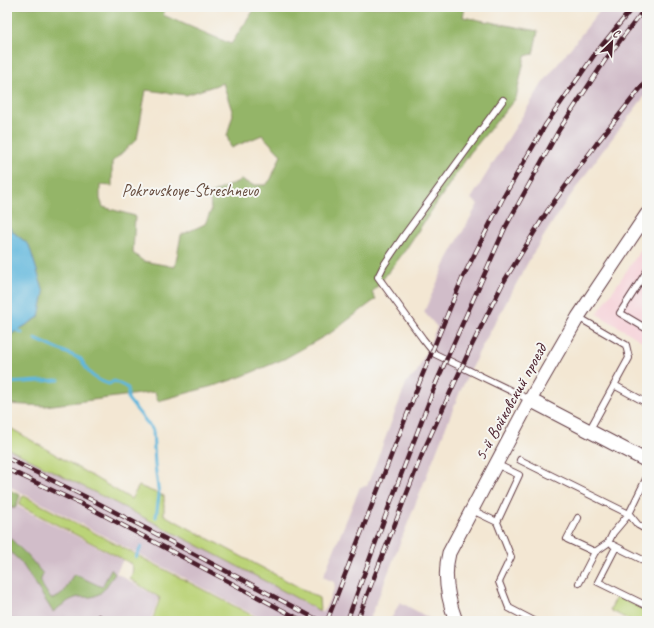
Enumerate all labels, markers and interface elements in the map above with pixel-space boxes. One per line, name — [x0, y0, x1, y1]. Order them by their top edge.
north arrow — [592, 22, 632, 62]
text: С — [611, 25, 623, 41]
park label: Pokrovskoye-Streshnevo — [122, 180, 259, 201]
street label: 5-й Войковский проезд — [470, 338, 552, 464]

